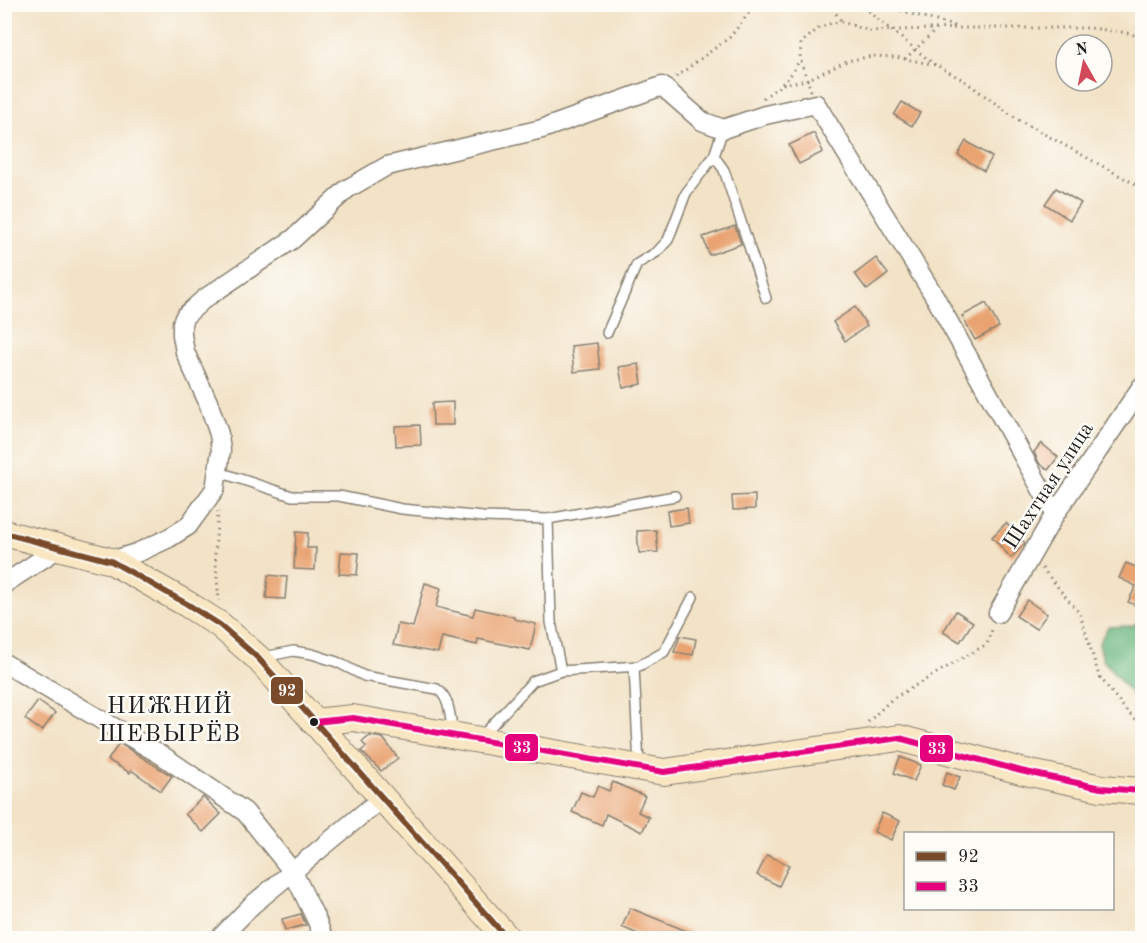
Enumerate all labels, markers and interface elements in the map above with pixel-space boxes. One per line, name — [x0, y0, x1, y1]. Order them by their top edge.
north arrow — [1054, 33, 1114, 93]
text: N — [1075, 41, 1090, 59]
street label: Шахтная улица — [1000, 419, 1098, 553]
line badge: 92 — [270, 676, 304, 705]
text: 92 — [278, 684, 296, 700]
district label: НИЖНИЙ ШЕВЫРЁВ — [98, 690, 242, 747]
unlabelled marker — [308, 716, 320, 728]
line badge: 33 — [504, 733, 539, 762]
line badge: 33 — [919, 734, 954, 763]
text: 33 — [513, 741, 531, 757]
text: 33 — [928, 742, 946, 758]
legend — [904, 832, 1114, 910]
text: 92 — [958, 848, 979, 866]
text: 33 — [958, 878, 979, 896]

